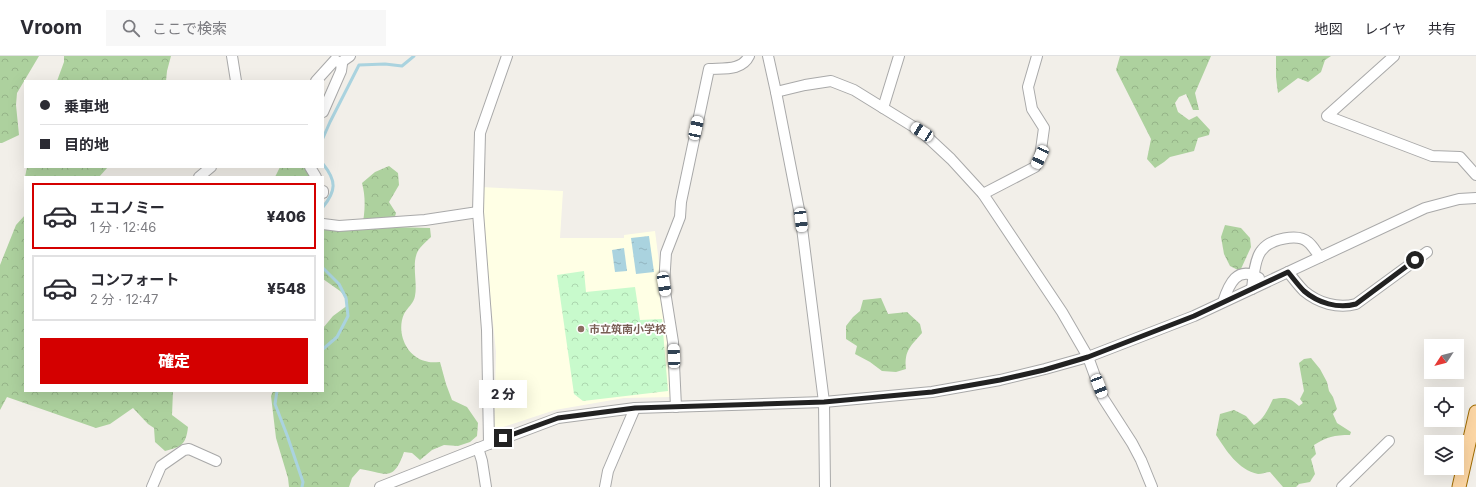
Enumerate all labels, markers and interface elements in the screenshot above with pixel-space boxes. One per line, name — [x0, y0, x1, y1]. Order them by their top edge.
search box — [106, 10, 386, 46]
text: Vroom — [20, 16, 82, 39]
icon: search — [120, 17, 142, 39]
text: ここで検索 — [152, 19, 227, 38]
text: 地図 — [1314, 20, 1342, 37]
text: レイヤ — [1364, 20, 1406, 37]
text: 共有 — [1428, 20, 1456, 37]
text: 乗車地 — [64, 97, 109, 116]
car — [688, 115, 704, 141]
car — [909, 120, 935, 144]
text: 目的地 — [64, 135, 109, 154]
car — [1029, 144, 1051, 170]
icon: car — [42, 198, 78, 234]
text: エコノミー — [90, 198, 165, 217]
text: ¥406 — [267, 207, 306, 226]
car — [794, 207, 808, 233]
text: 1 分 · 12:46 — [90, 219, 156, 235]
route start — [1406, 251, 1424, 269]
icon: car — [42, 270, 78, 306]
text: コンフォート — [90, 270, 180, 289]
car — [656, 271, 672, 297]
text: ¥548 — [267, 279, 306, 298]
text: 2 分 · 12:47 — [90, 291, 158, 307]
place label: 市立筑南小学校 — [589, 322, 666, 336]
marker: 市立筑南小学校 — [576, 324, 586, 334]
button: 確定 — [40, 338, 308, 384]
north arrow — [1424, 339, 1464, 379]
map controls — [1424, 339, 1464, 475]
car — [668, 344, 680, 368]
car — [1089, 373, 1109, 399]
callout: 2 分 — [479, 380, 527, 408]
text: 2 分 — [491, 386, 515, 402]
button: locate — [1424, 387, 1464, 427]
route end — [494, 429, 512, 447]
button: layers — [1424, 435, 1464, 475]

